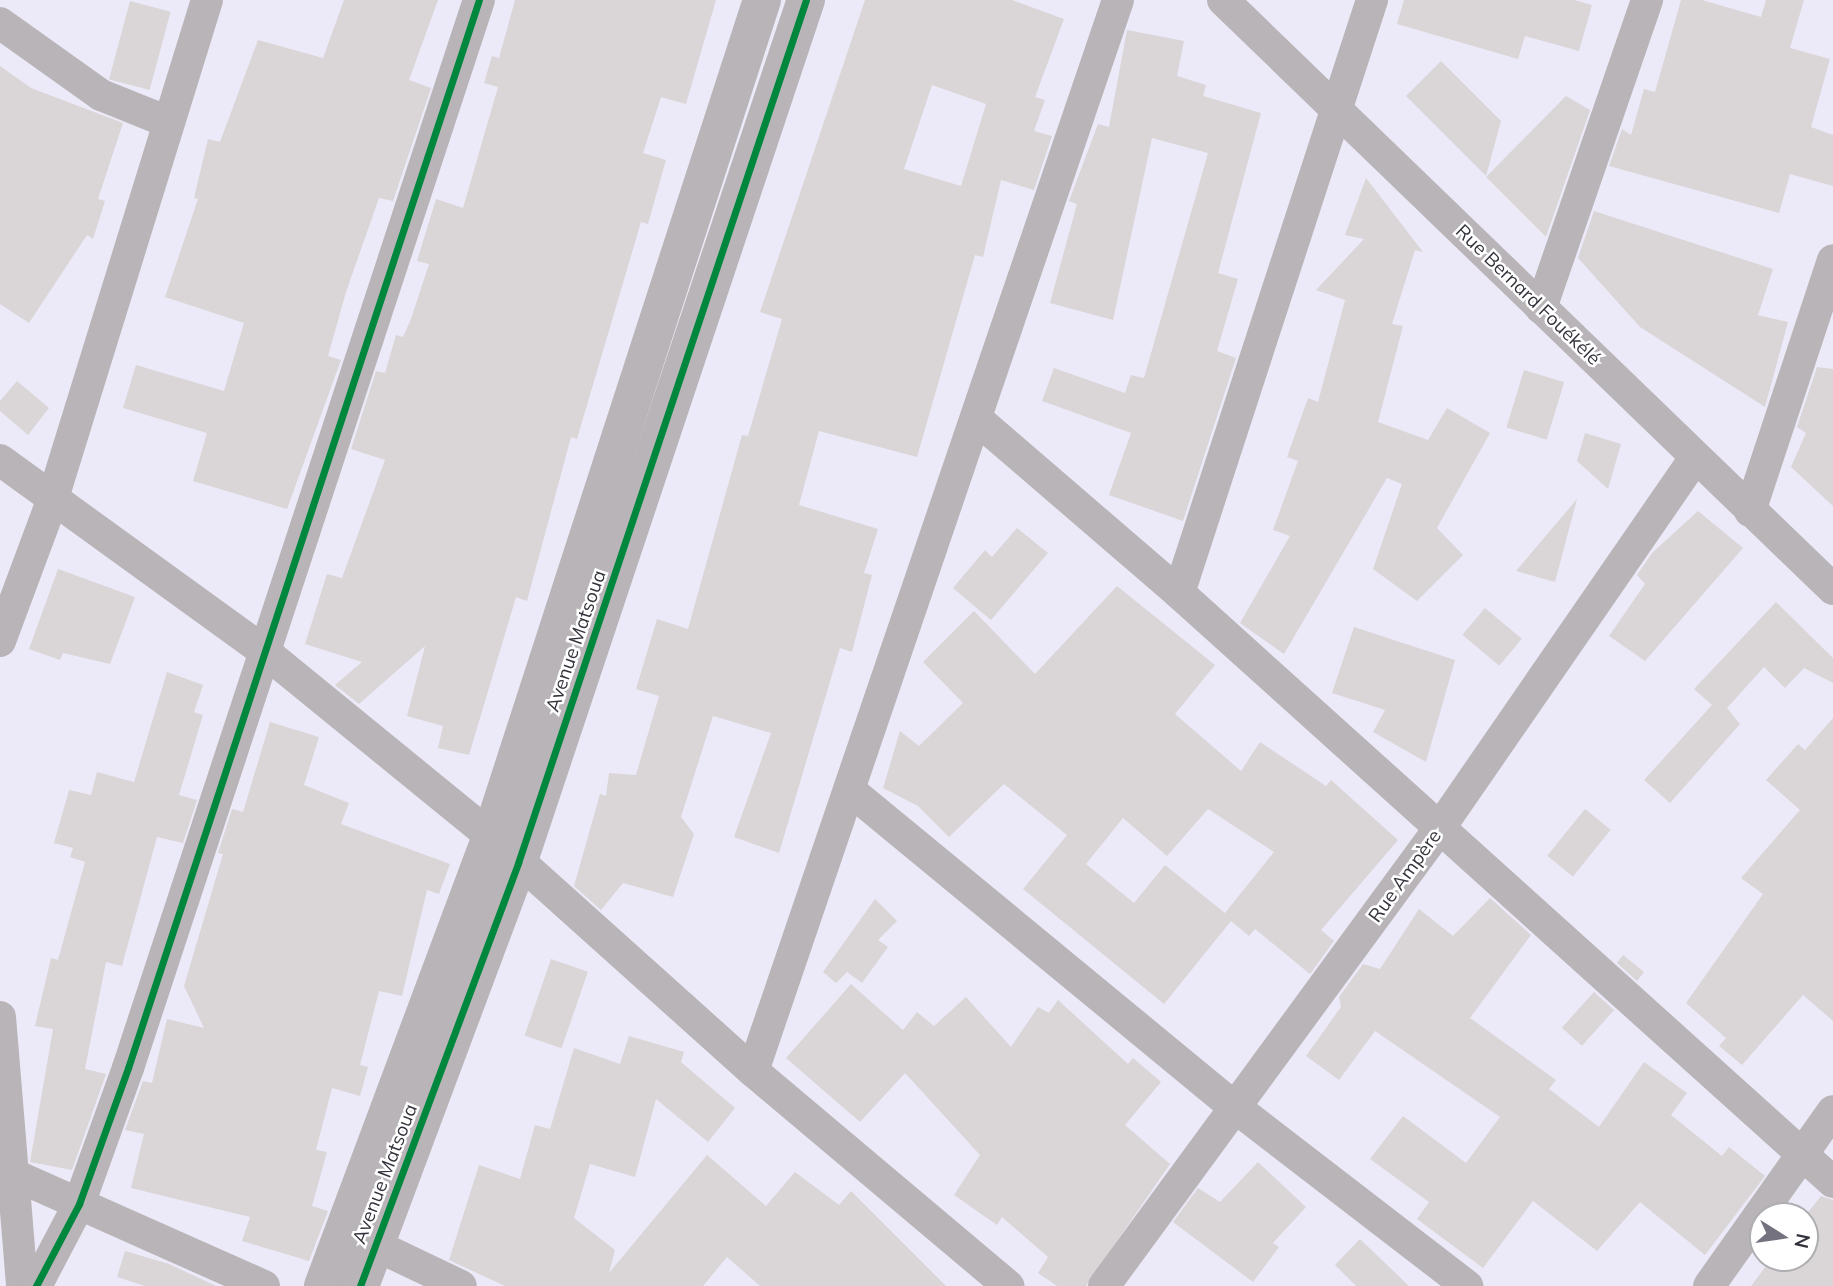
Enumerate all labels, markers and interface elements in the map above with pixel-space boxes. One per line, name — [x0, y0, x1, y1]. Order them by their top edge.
street label: Rue Bernard Fouékélé — [1451, 220, 1605, 370]
street label: Avenue Matsoua — [541, 567, 611, 715]
street label: Rue Ampère — [1364, 825, 1446, 927]
street label: Avenue Matsoua — [348, 1101, 422, 1247]
north arrow — [1749, 1202, 1819, 1272]
text: N — [1789, 1231, 1816, 1250]

